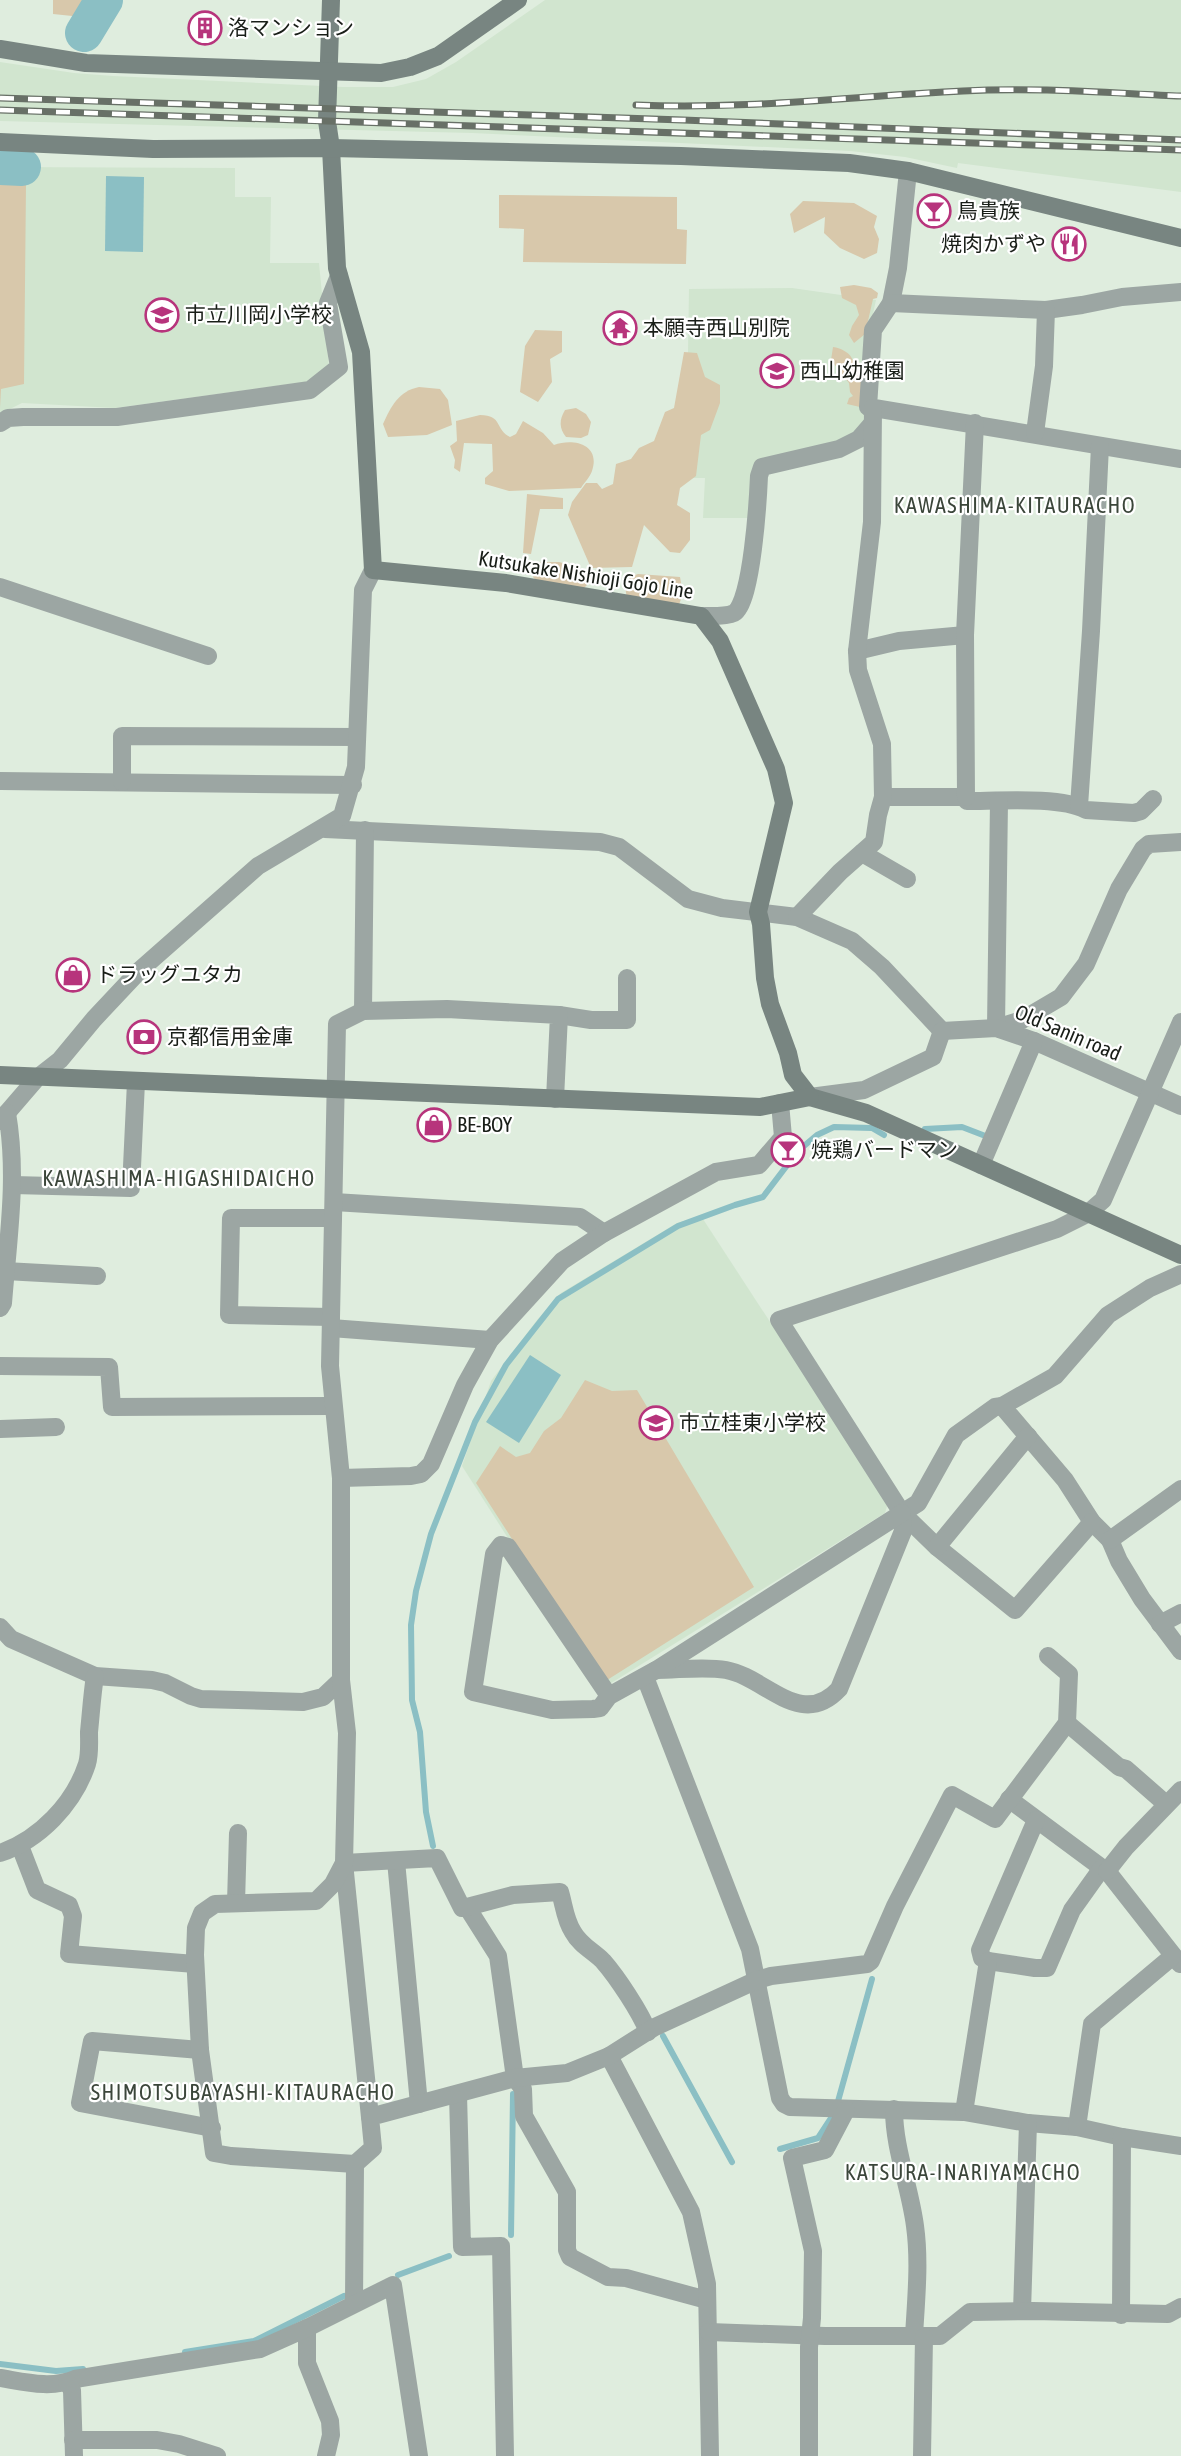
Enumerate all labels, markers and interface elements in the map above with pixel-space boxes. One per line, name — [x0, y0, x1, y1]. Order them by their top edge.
building icon: 洛マンション — [187, 10, 223, 46]
place label: 洛マンション — [228, 15, 354, 39]
bar icon: 鳥貴族 — [916, 193, 952, 229]
place label: 鳥貴族 — [957, 198, 1020, 222]
restaurant icon: 焼肉かずや — [1051, 226, 1087, 262]
place label: 焼肉かずや — [941, 231, 1046, 255]
school or university icon: 市立川岡小学校 — [144, 297, 180, 333]
place label: 市立川岡小学校 — [185, 302, 332, 326]
temple icon: 本願寺西山別院 — [602, 310, 638, 346]
place label: 本願寺西山別院 — [643, 315, 790, 339]
school or university icon: 西山幼稚園 — [759, 353, 795, 389]
place label: 西山幼稚園 — [800, 358, 905, 382]
district label: KAWASHIMA-KITAURACHO — [894, 492, 1136, 518]
street label: Kutsukake Nishioji Gojo Line — [477, 545, 695, 603]
shop icon: ドラッグユタカ — [55, 957, 91, 993]
place label: ドラッグユタカ — [96, 962, 243, 986]
street label: Old Sanin road — [1012, 999, 1125, 1065]
bank icon: 京都信用金庫 — [126, 1019, 162, 1055]
place label: 京都信用金庫 — [167, 1024, 293, 1048]
shop icon: BE-BOY — [416, 1107, 452, 1143]
place label: BE-BOY — [457, 1112, 513, 1136]
bar icon: 焼鶏バードマン — [770, 1132, 806, 1168]
place label: 焼鶏バードマン — [811, 1137, 958, 1161]
district label: KAWASHIMA-HIGASHIDAICHO — [42, 1165, 316, 1191]
school or university icon: 市立桂東小学校 — [638, 1405, 674, 1441]
place label: 市立桂東小学校 — [679, 1410, 826, 1434]
district label: SHIMOTSUBAYASHI-KITAURACHO — [91, 2079, 395, 2105]
district label: KATSURA-INARIYAMACHO — [845, 2159, 1081, 2185]

